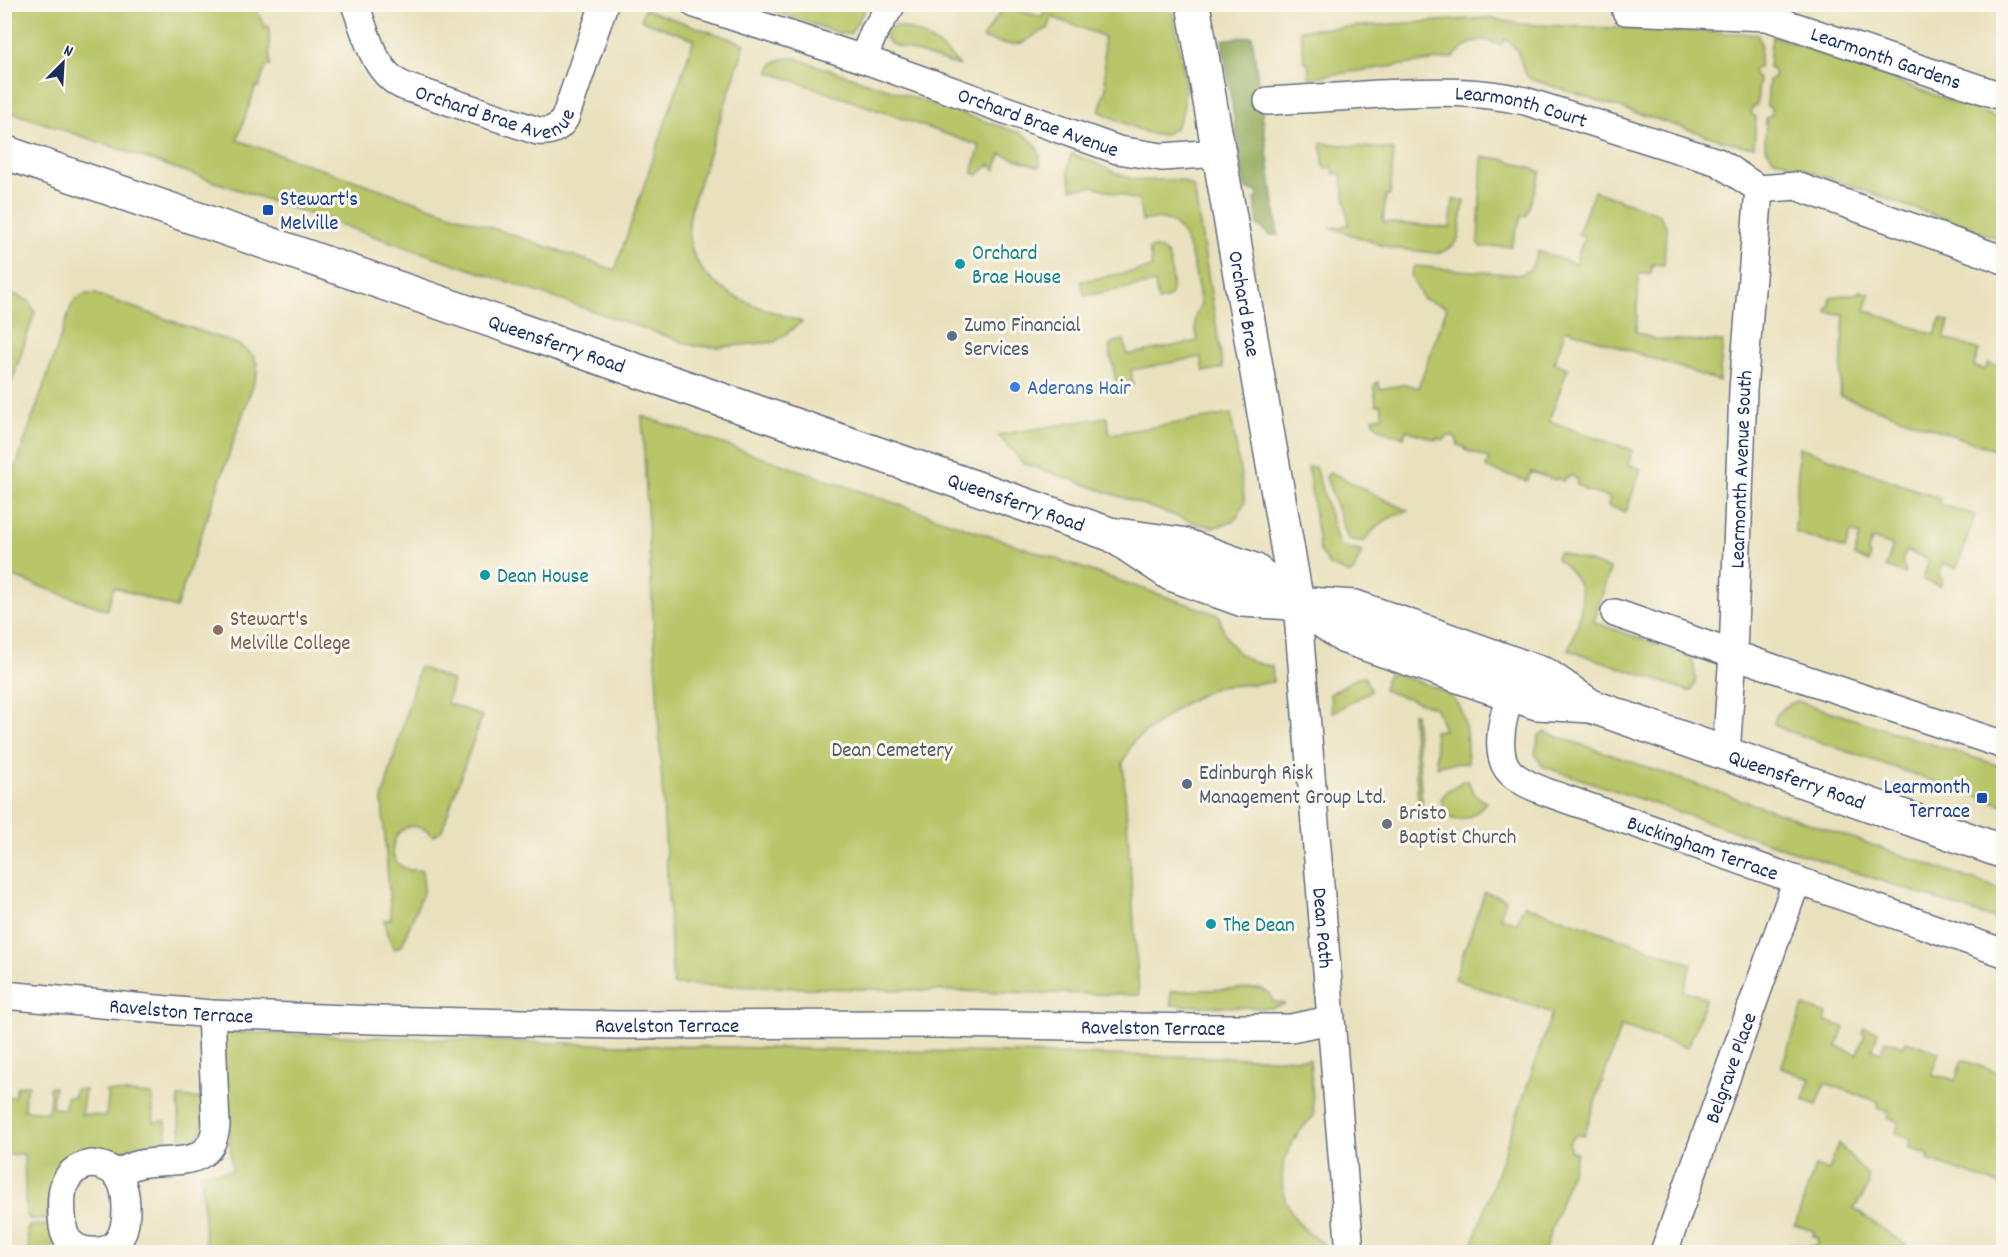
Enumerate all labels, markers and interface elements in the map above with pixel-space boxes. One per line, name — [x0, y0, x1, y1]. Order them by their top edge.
street label: Learmonth Gardens — [1806, 21, 1965, 99]
north arrow — [33, 33, 93, 93]
text: N — [60, 39, 76, 64]
street label: Orchard Brae Avenue — [410, 79, 585, 149]
street label: Learmonth Court — [1454, 80, 1591, 138]
street label: Orchard Brae Avenue — [953, 82, 1122, 167]
place label: Stewart's Melville — [280, 186, 358, 240]
marker: Stewart's Melville — [261, 203, 275, 217]
place label: Orchard Brae House — [972, 240, 1061, 294]
street label: Orchard Brae — [1218, 249, 1266, 359]
marker: Orchard Brae House — [953, 257, 967, 271]
street label: Queensferry Road — [483, 308, 629, 383]
place label: Zumo Financial Services — [964, 312, 1081, 366]
marker: Zumo Financial Services — [945, 329, 959, 343]
street label: Learmonth Avenue South — [1724, 369, 1763, 569]
place label: Aderans Hair — [1027, 375, 1131, 405]
marker: Aderans Hair — [1008, 380, 1022, 394]
street label: Queensferry Road — [943, 467, 1088, 542]
place label: Dean House — [497, 563, 589, 593]
marker: Dean House — [478, 568, 492, 582]
place label: Stewart's Melville College — [230, 606, 351, 660]
marker: Stewart's Melville College — [211, 623, 225, 637]
park label: Dean Cemetery — [831, 737, 953, 767]
street label: Queensferry Road — [1724, 744, 1869, 820]
place label: Edinburgh Risk Management Group Ltd. — [1199, 760, 1386, 814]
place label: Learmonth Terrace — [1884, 774, 1970, 828]
marker: Edinburgh Risk Management Group Ltd. — [1180, 777, 1194, 791]
marker: Learmonth Terrace — [1975, 791, 1989, 805]
place label: Bristo Baptist Church — [1399, 800, 1516, 854]
street label: Buckingham Terrace — [1622, 810, 1782, 890]
marker: Bristo Baptist Church — [1380, 817, 1394, 831]
street label: Dean Path — [1302, 886, 1339, 970]
place label: The Dean — [1223, 912, 1295, 942]
marker: The Dean — [1204, 917, 1218, 931]
street label: Ravelston Terrace — [108, 993, 254, 1034]
street label: Belgrave Place — [1699, 1009, 1766, 1128]
street label: Ravelston Terrace — [594, 1012, 739, 1043]
street label: Ravelston Terrace — [1080, 1014, 1225, 1046]

